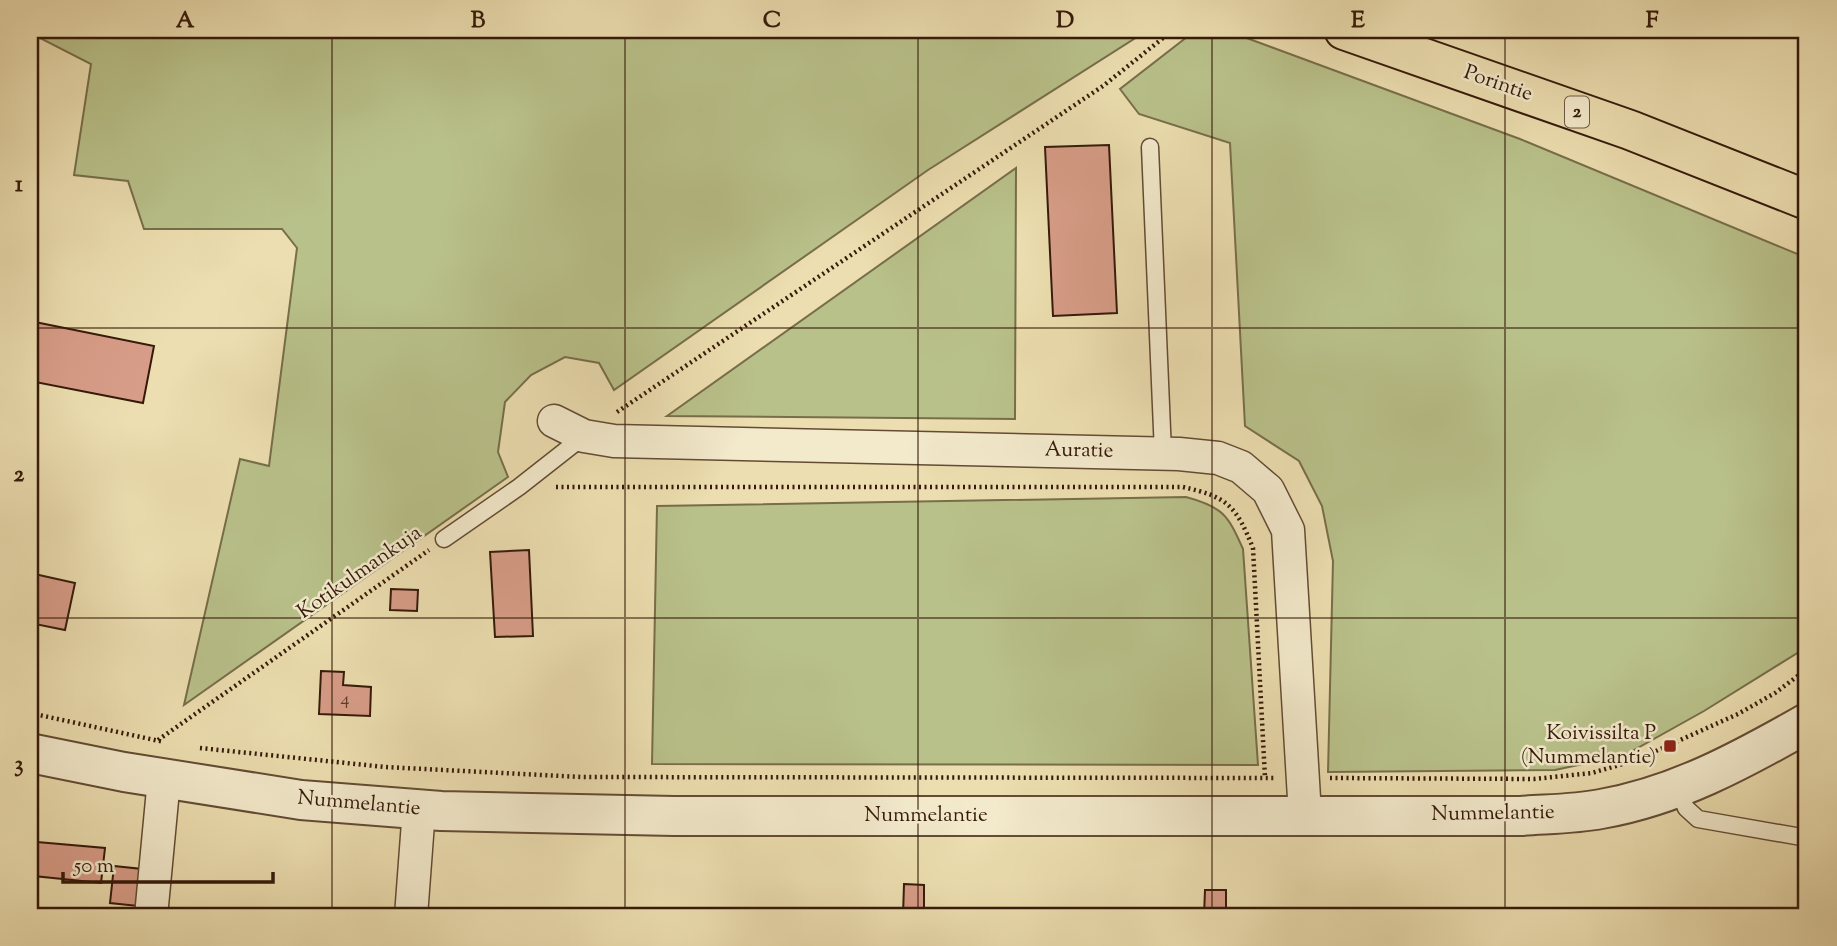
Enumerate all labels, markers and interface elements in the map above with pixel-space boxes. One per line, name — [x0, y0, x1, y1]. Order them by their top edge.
text: A — [176, 5, 195, 38]
text: B — [471, 5, 486, 38]
text: C — [763, 5, 781, 38]
text: D — [1056, 5, 1074, 38]
text: E — [1351, 5, 1365, 38]
text: F — [1646, 5, 1659, 38]
street label: Porintie — [1459, 58, 1537, 110]
road number: 2 — [1565, 96, 1589, 128]
text: 1 — [15, 169, 23, 202]
street label: Auratie — [1044, 435, 1114, 467]
text: 2 — [14, 459, 25, 492]
street label: Kotikulmankuja — [292, 519, 429, 627]
house number: 4 — [340, 687, 350, 713]
place label: Koivissilta P (Nummelantie) — [1521, 719, 1656, 773]
marker: Koivissilta P (Nummelantie) — [1662, 738, 1678, 754]
text: 3 — [14, 749, 24, 782]
street label: Nummelantie — [296, 784, 422, 824]
street label: Nummelantie — [1431, 798, 1555, 830]
street label: Nummelantie — [864, 801, 988, 831]
scale bar — [63, 841, 273, 885]
text: 50 m — [73, 852, 114, 882]

